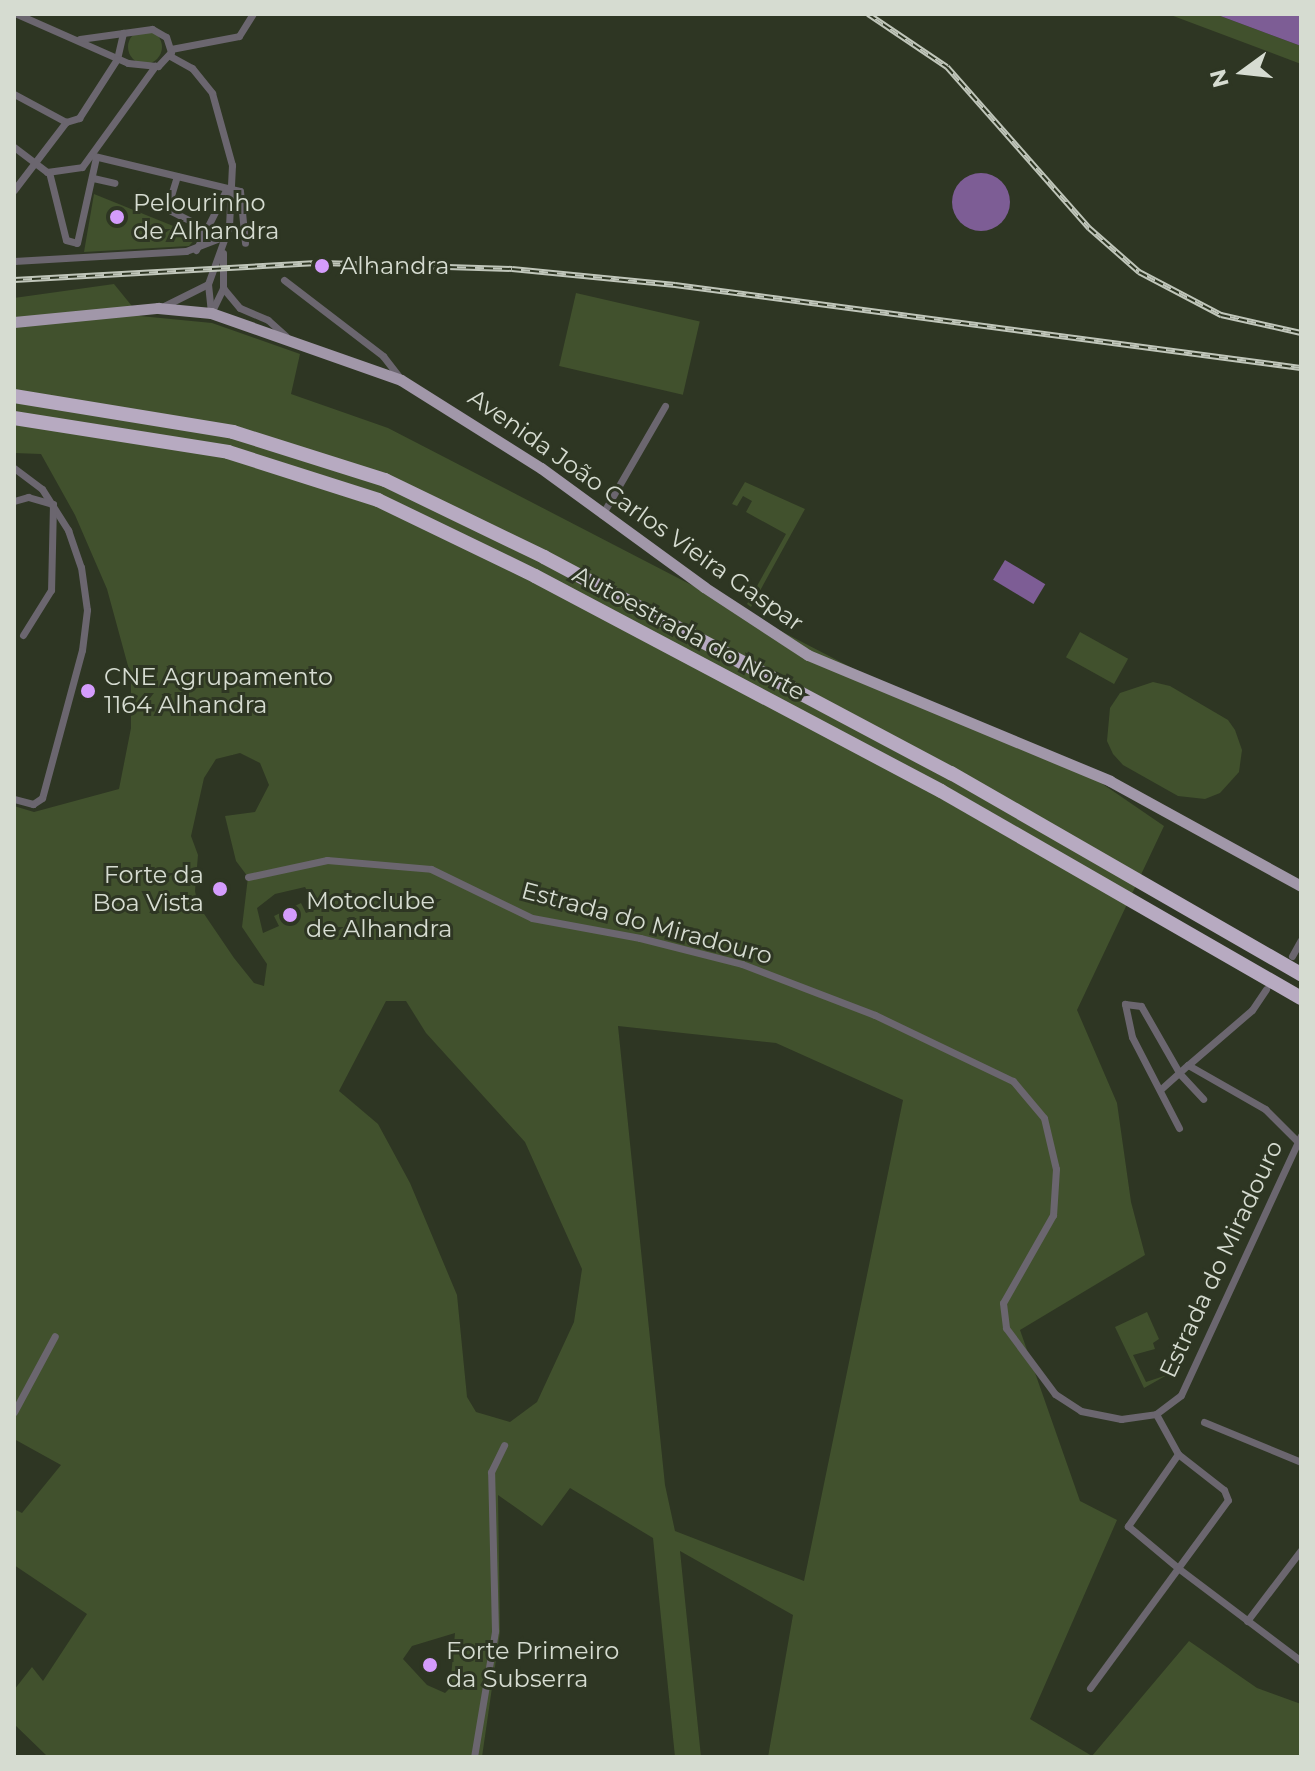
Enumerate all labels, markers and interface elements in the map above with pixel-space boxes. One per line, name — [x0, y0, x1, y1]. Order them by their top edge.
north arrow — [1203, 32, 1283, 112]
text: N — [1204, 66, 1235, 90]
place label: Pelourinho de Alhandra — [133, 189, 279, 245]
marker: Pelourinho de Alhandra — [108, 208, 126, 226]
place label: Alhandra — [340, 252, 449, 280]
marker: Alhandra — [311, 255, 333, 277]
street label: Avenida João Carlos Vieira Gaspar — [463, 383, 809, 637]
street label: Autoestrada do Norte — [568, 560, 810, 706]
place label: CNE Agrupamento 1164 Alhandra — [104, 663, 333, 719]
marker: CNE Agrupamento 1164 Alhandra — [79, 682, 97, 700]
place label: Forte da Boa Vista — [93, 861, 204, 917]
street label: Estrada do Miradouro — [518, 876, 776, 970]
marker: Forte da Boa Vista — [211, 880, 229, 898]
place label: Motoclube de Alhandra — [306, 887, 452, 943]
marker: Motoclube de Alhandra — [281, 906, 299, 924]
street label: Estrada do Miradouro — [1153, 1136, 1289, 1382]
place label: Forte Primeiro da Subserra — [446, 1637, 619, 1693]
marker: Forte Primeiro da Subserra — [421, 1656, 439, 1674]

